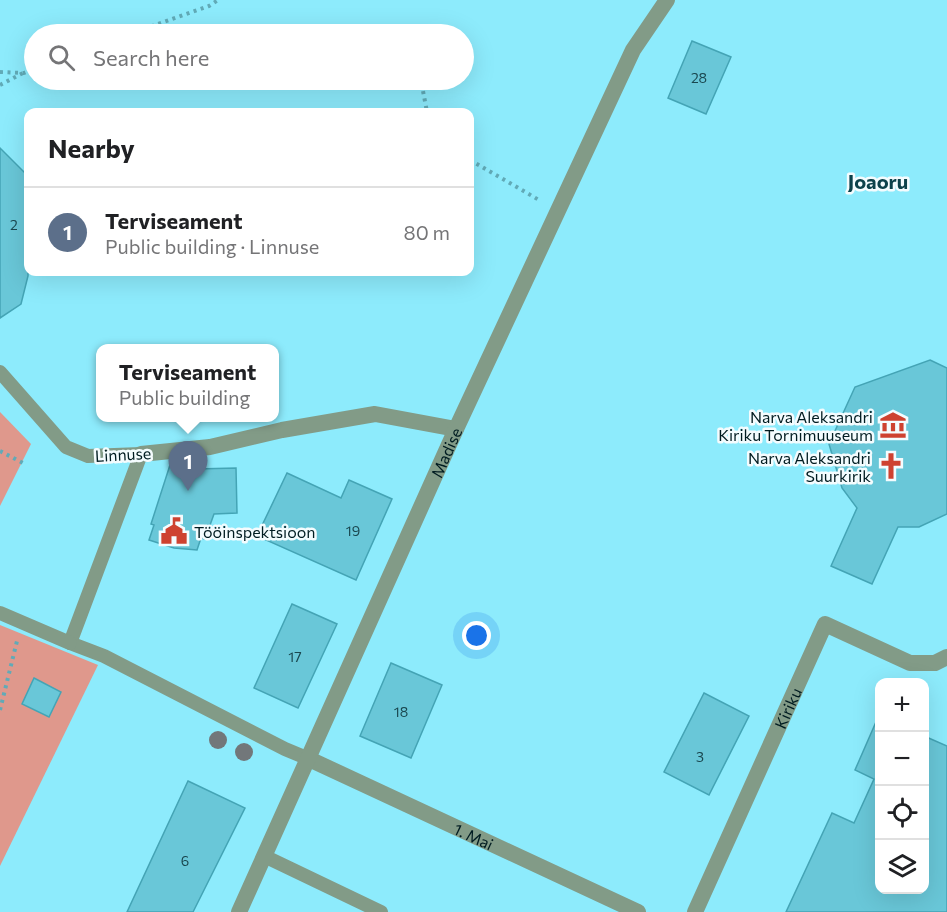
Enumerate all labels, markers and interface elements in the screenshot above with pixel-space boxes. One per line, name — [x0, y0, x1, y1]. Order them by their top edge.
search box — [24, 24, 474, 90]
icon: search — [45, 41, 78, 74]
text: Search here — [93, 44, 209, 71]
house number: 28 — [691, 69, 707, 86]
text: Nearby — [48, 132, 135, 163]
district label: Joaoru — [848, 169, 908, 193]
text: Terviseament — [105, 207, 243, 234]
house number: 2 — [10, 216, 18, 233]
text: 1 — [63, 220, 72, 244]
text: 80 m — [404, 220, 450, 244]
text: Public building · Linnuse — [105, 234, 319, 258]
popup — [96, 344, 279, 422]
text: Terviseament — [119, 358, 256, 385]
text: Public building — [119, 385, 250, 409]
place label: Narva Aleksandri Kiriku Tornimuuseum — [718, 407, 873, 444]
museum icon: Narva Aleksandri Kiriku Tornimuuseum — [878, 410, 908, 440]
street label: Madise — [426, 424, 465, 480]
pin: 1 — [168, 442, 207, 491]
street label: Linnuse — [94, 443, 152, 465]
place label: Narva Aleksandri Suurkirik — [748, 448, 871, 485]
church icon: Narva Aleksandri Suurkirik — [876, 451, 906, 481]
public building icon: Tööinspektsioon — [159, 516, 189, 546]
place label: Tööinspektsioon — [194, 522, 316, 541]
house number: 19 — [346, 522, 360, 539]
your location — [462, 621, 491, 650]
house number: 17 — [288, 648, 302, 665]
map controls — [875, 678, 929, 894]
button: + — [875, 678, 929, 732]
street label: Kiriku — [770, 684, 805, 731]
house number: 18 — [394, 703, 408, 720]
button: − — [875, 732, 929, 786]
house number: 3 — [696, 748, 704, 765]
button: locate — [875, 786, 929, 840]
street label: 1. Mai — [451, 818, 497, 853]
button: layers — [875, 840, 929, 894]
house number: 6 — [181, 852, 189, 869]

